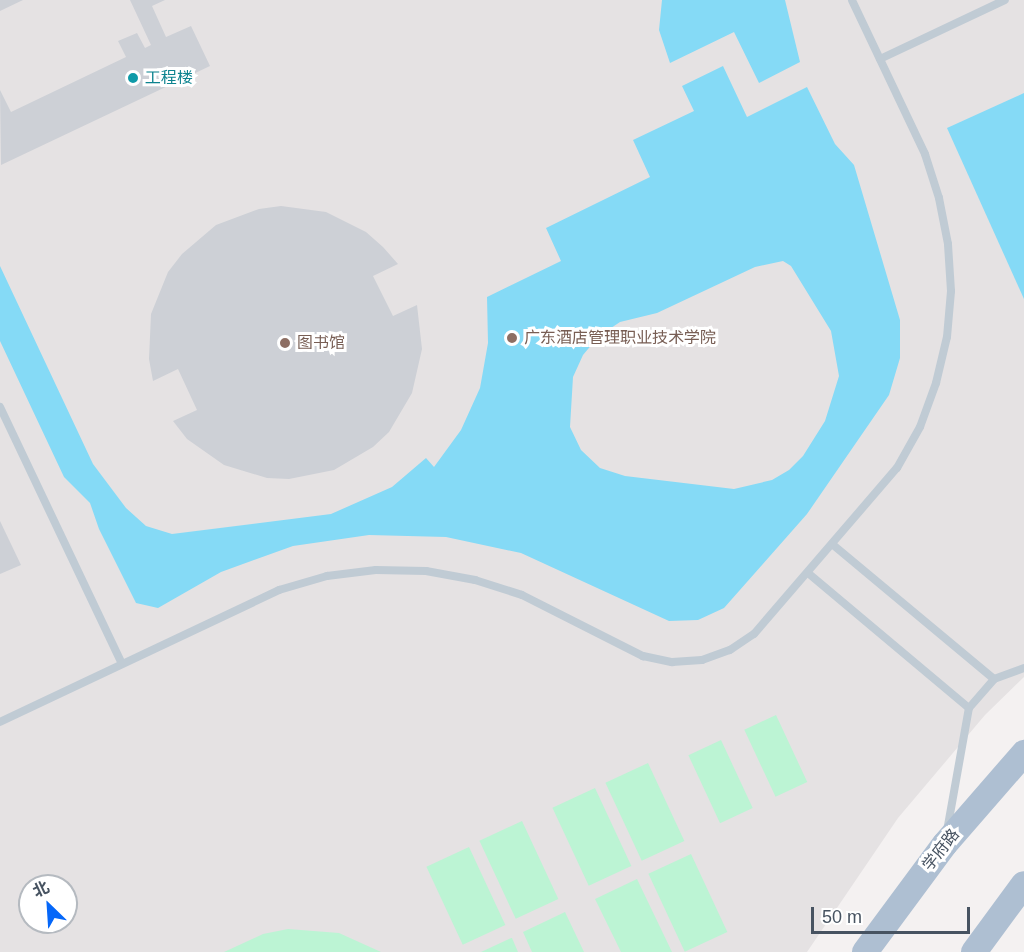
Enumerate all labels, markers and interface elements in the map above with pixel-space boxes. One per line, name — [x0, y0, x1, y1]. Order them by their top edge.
place label: 工程楼 — [145, 68, 193, 88]
marker: 工程楼 — [126, 71, 140, 85]
place label: 广东酒店管理职业技术学院 — [524, 328, 716, 348]
marker: 广东酒店管理职业技术学院 — [505, 331, 519, 345]
place label: 图书馆 — [297, 333, 345, 353]
marker: 图书馆 — [278, 336, 292, 350]
street label: 学府路 — [918, 825, 964, 875]
north arrow — [18, 874, 78, 934]
text: 北 — [30, 878, 52, 900]
scale bar — [814, 895, 973, 933]
text: 50 m — [822, 907, 862, 927]

